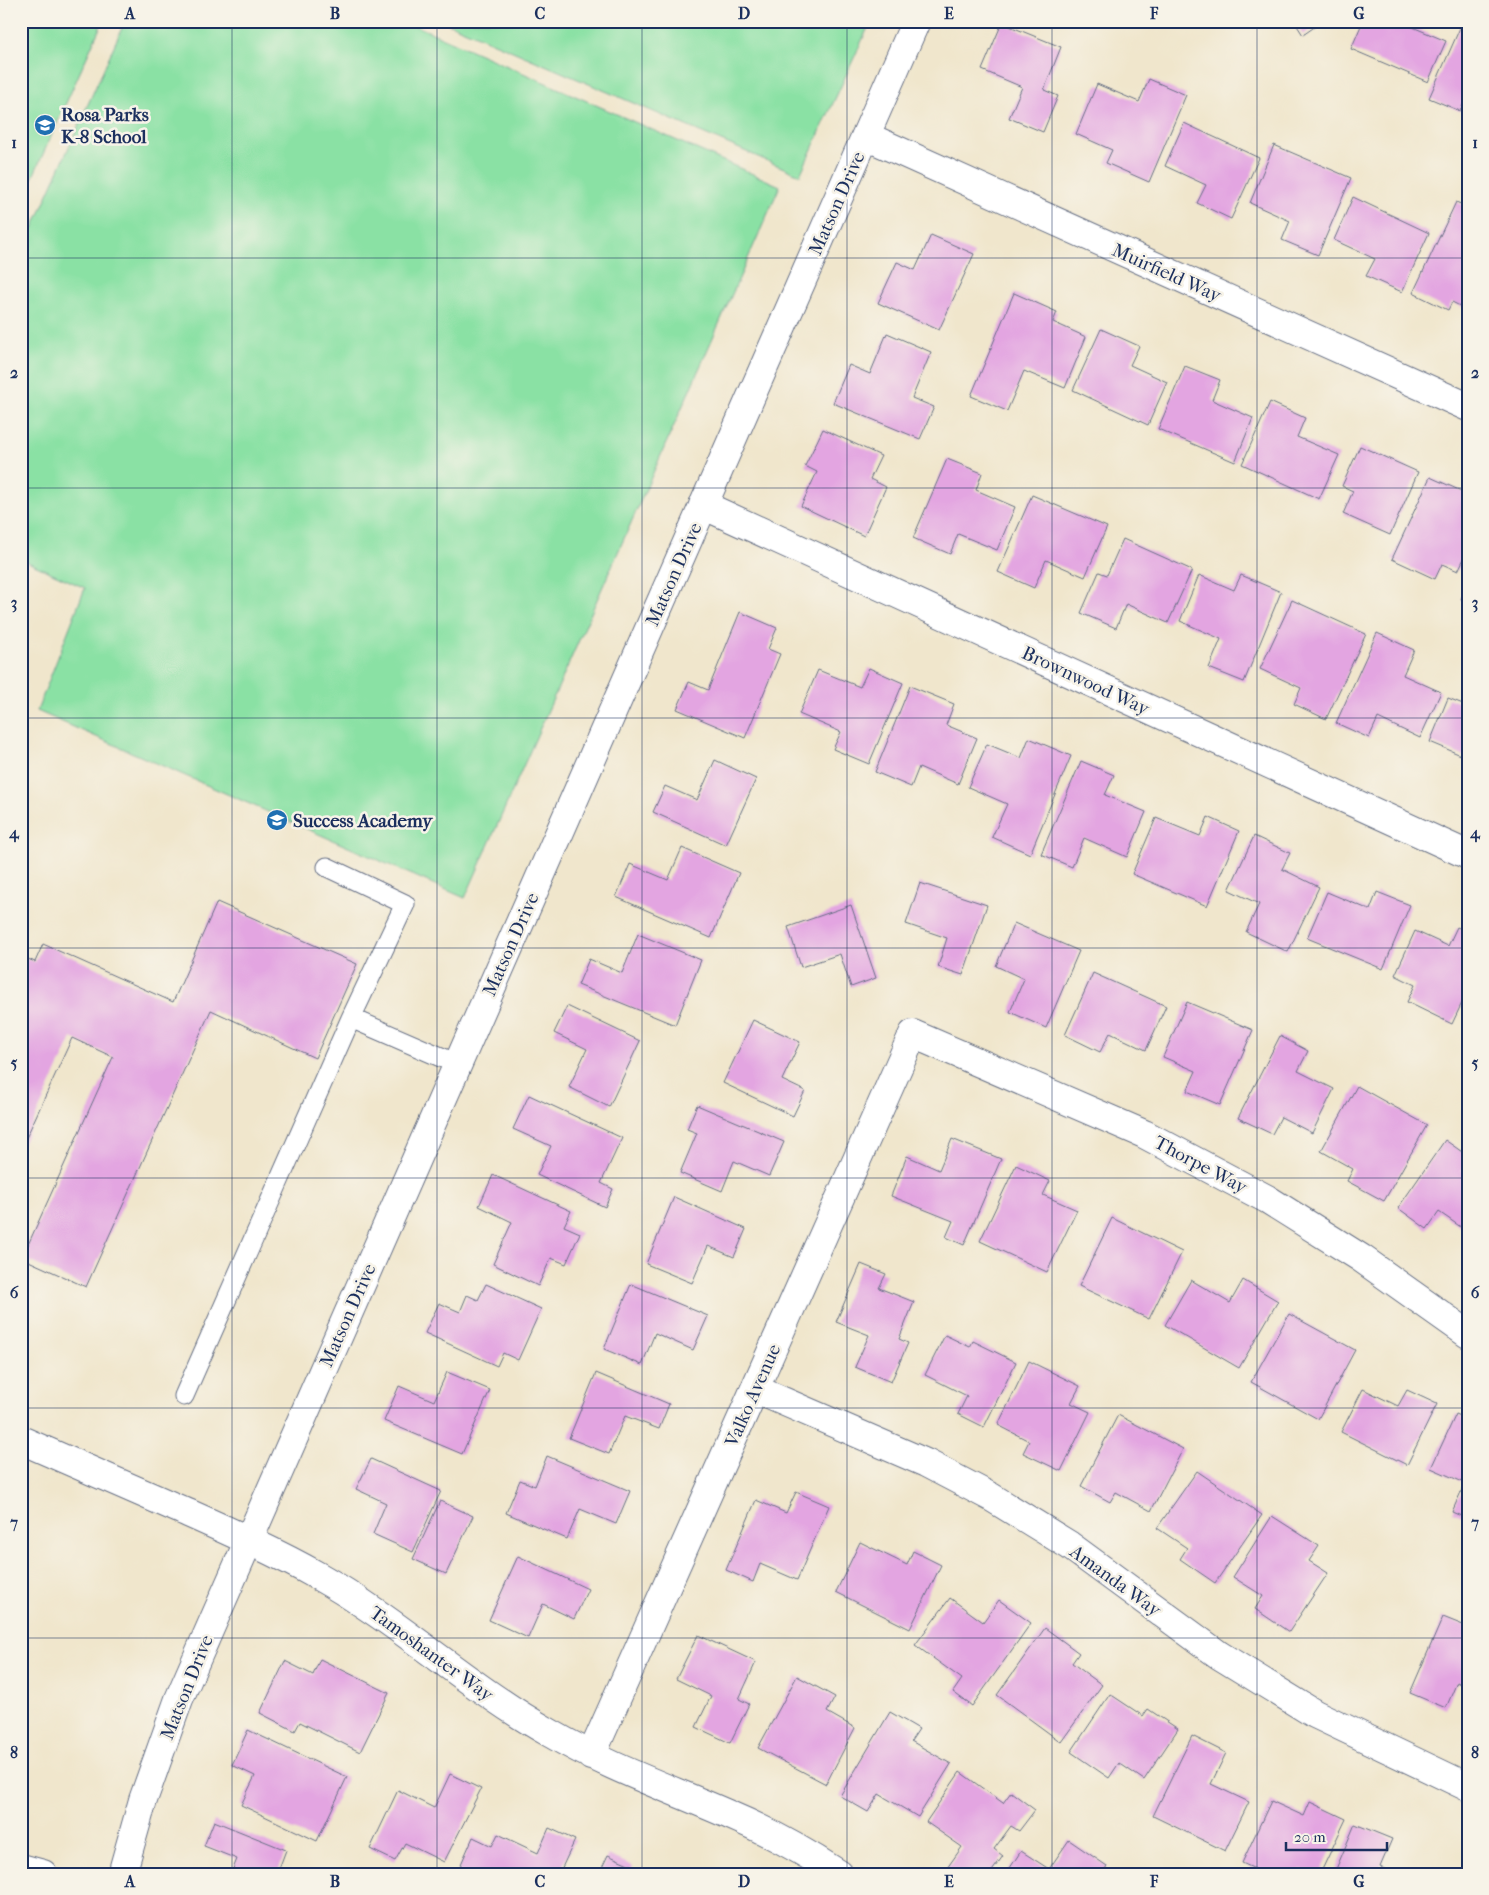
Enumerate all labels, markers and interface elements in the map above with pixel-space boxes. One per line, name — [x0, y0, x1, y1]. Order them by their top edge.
text: A — [124, 4, 136, 23]
text: B — [330, 4, 340, 23]
text: C — [535, 4, 546, 23]
text: D — [738, 4, 750, 23]
text: E — [944, 4, 954, 23]
text: F — [1149, 4, 1159, 23]
text: G — [1353, 4, 1365, 23]
place label: Rosa Parks K-8 School — [61, 104, 149, 148]
school or university icon: Rosa Parks K-8 School — [33, 113, 57, 137]
text: 1 — [11, 133, 17, 152]
text: 1 — [1472, 133, 1478, 152]
street label: Matson Drive — [804, 148, 870, 259]
street label: Muirfield Way — [1109, 239, 1225, 307]
text: 2 — [10, 363, 18, 382]
text: 2 — [1471, 363, 1479, 382]
street label: Matson Drive — [641, 519, 707, 630]
text: 3 — [11, 593, 17, 613]
text: 3 — [1472, 593, 1478, 613]
street label: Brownwood Way — [1018, 642, 1153, 720]
school or university icon: Success Academy — [265, 808, 289, 832]
place label: Success Academy — [293, 810, 433, 832]
text: 4 — [8, 823, 20, 843]
text: 4 — [1469, 823, 1481, 843]
street label: Matson Drive — [478, 889, 544, 1000]
text: 5 — [11, 1053, 18, 1072]
text: 5 — [1472, 1053, 1479, 1072]
street label: Thorpe Way — [1151, 1131, 1251, 1199]
street label: Matson Drive — [315, 1260, 381, 1371]
text: 6 — [10, 1283, 19, 1302]
text: 6 — [1471, 1283, 1480, 1302]
street label: Valko Avenue — [720, 1341, 785, 1451]
text: 7 — [9, 1513, 18, 1532]
text: 7 — [1470, 1513, 1479, 1532]
street label: Amanda Way — [1065, 1540, 1166, 1622]
street label: Tamoshanter Way — [366, 1602, 498, 1706]
street label: Matson Drive — [156, 1632, 218, 1743]
text: 8 — [10, 1743, 18, 1762]
text: 8 — [1471, 1743, 1479, 1762]
scale bar — [1286, 1820, 1388, 1852]
text: 20 m — [1294, 1828, 1326, 1846]
text: A — [124, 1872, 136, 1891]
text: B — [330, 1872, 340, 1891]
text: C — [535, 1872, 546, 1891]
text: D — [738, 1872, 750, 1891]
text: E — [944, 1872, 954, 1891]
text: F — [1149, 1872, 1159, 1891]
text: G — [1353, 1872, 1365, 1891]

